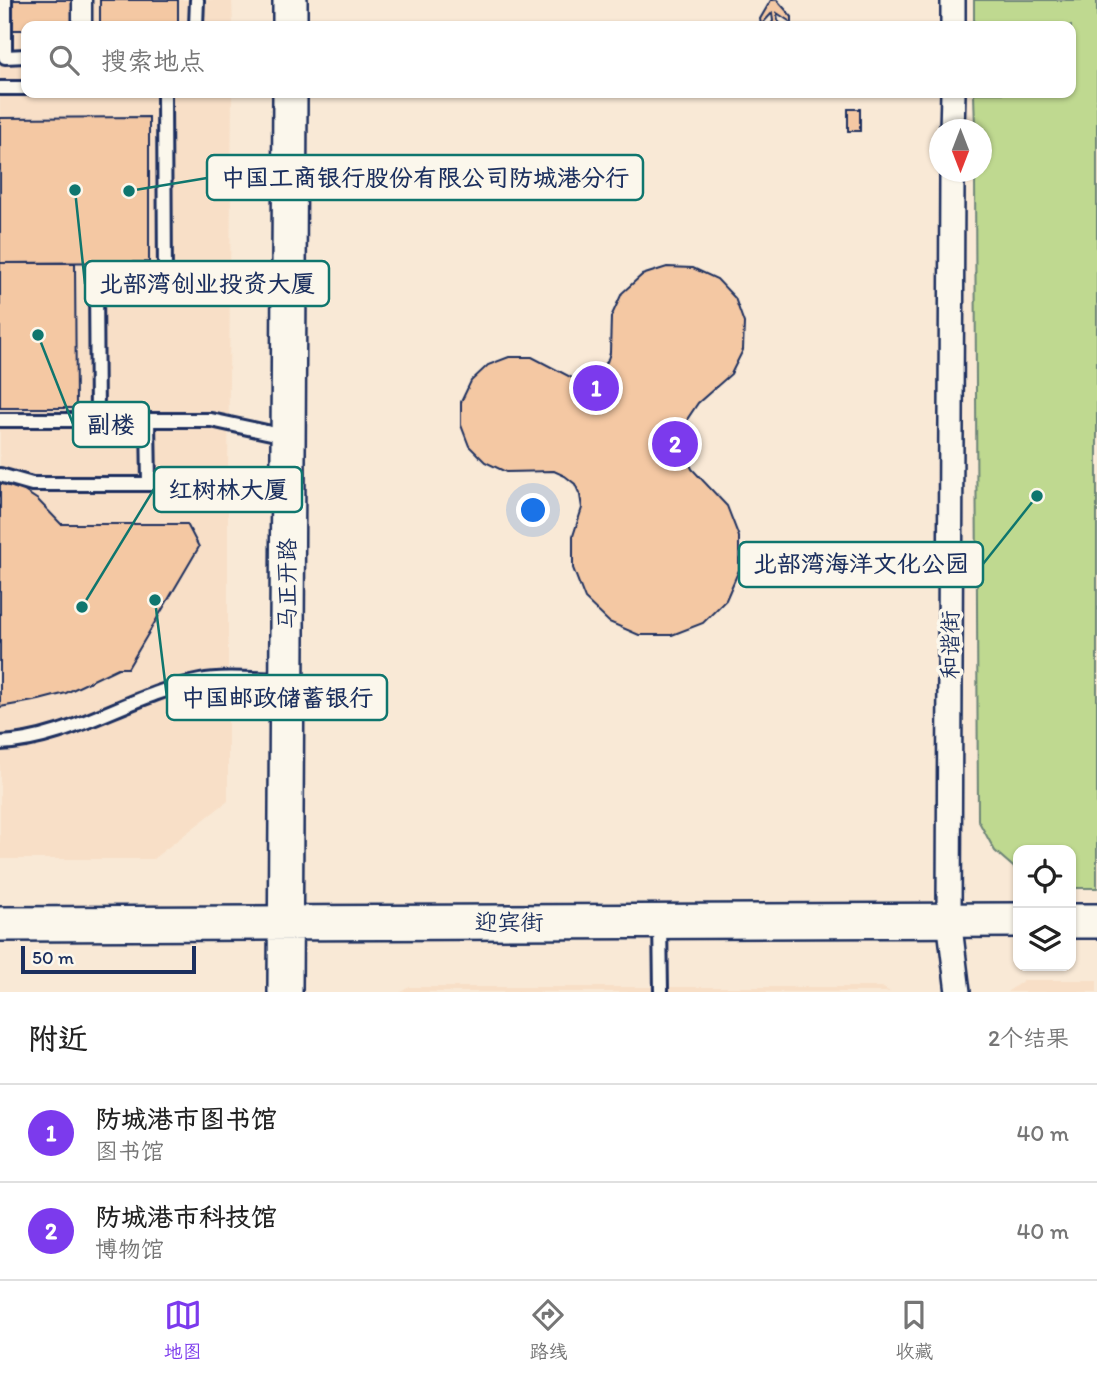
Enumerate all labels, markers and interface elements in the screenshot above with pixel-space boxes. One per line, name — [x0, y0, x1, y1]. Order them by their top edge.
search box — [21, 21, 1076, 98]
icon: search — [45, 41, 83, 79]
text: 搜索地点 — [101, 45, 205, 77]
north arrow — [929, 119, 992, 182]
callout: 中国工商银行股份有限公司防城港分行 — [207, 155, 643, 200]
text: 中国工商银行股份有限公司防城港分行 — [221, 163, 629, 192]
callout: 北部湾创业投资大厦 — [85, 261, 329, 306]
text: 北部湾创业投资大厦 — [99, 269, 315, 298]
pin: 1 — [573, 362, 619, 414]
callout: 副楼 — [73, 402, 149, 447]
text: 副楼 — [87, 410, 135, 439]
pin: 2 — [652, 418, 698, 470]
callout: 红树林大厦 — [154, 467, 302, 512]
text: 红树林大厦 — [168, 475, 288, 504]
your location — [516, 493, 550, 527]
street label: 马正开路 — [273, 538, 301, 630]
callout: 北部湾海洋文化公园 — [739, 542, 983, 587]
text: 北部湾海洋文化公园 — [753, 549, 969, 578]
street label: 和谐街 — [936, 611, 964, 680]
callout: 中国邮政储蓄银行 — [167, 675, 387, 720]
text: 中国邮政储蓄银行 — [181, 683, 373, 712]
map controls — [1013, 845, 1076, 971]
button: locate — [1013, 845, 1076, 908]
street label: 迎宾街 — [475, 908, 544, 936]
button: layers — [1013, 908, 1076, 971]
scale bar — [21, 943, 196, 975]
text: 50 m — [32, 946, 74, 969]
text: 附近 — [28, 1020, 88, 1057]
text: 2个结果 — [988, 1024, 1069, 1052]
text: 防城港市图书馆 — [95, 1103, 277, 1135]
text: 1 — [46, 1119, 56, 1147]
text: 40 m — [1016, 1119, 1069, 1147]
text: 图书馆 — [95, 1137, 164, 1165]
text: 防城港市科技馆 — [95, 1201, 277, 1233]
text: 2 — [45, 1217, 57, 1245]
text: 40 m — [1016, 1217, 1069, 1245]
text: 博物馆 — [95, 1235, 164, 1263]
tab: 地图 — [164, 1296, 202, 1363]
tab: 路线 — [529, 1296, 567, 1363]
tab: 收藏 — [895, 1296, 933, 1363]

